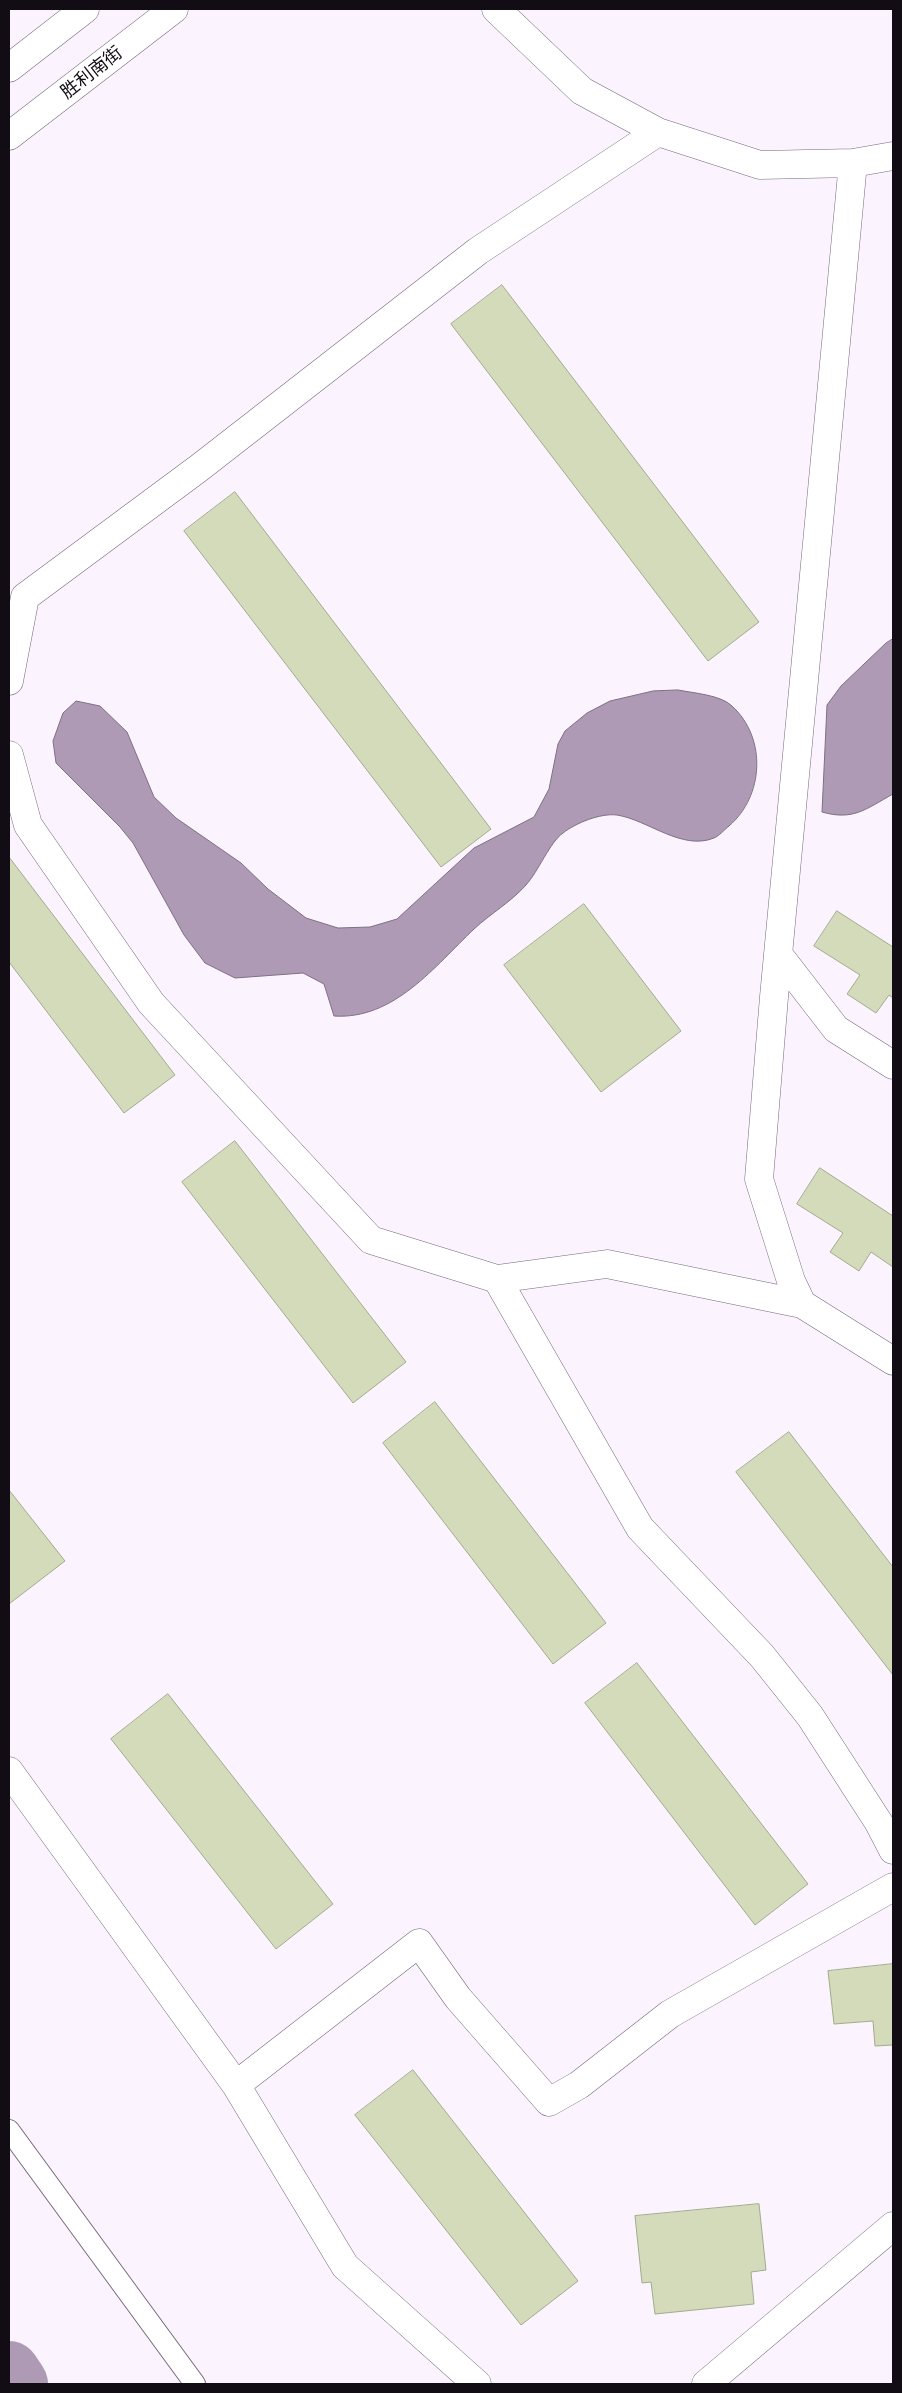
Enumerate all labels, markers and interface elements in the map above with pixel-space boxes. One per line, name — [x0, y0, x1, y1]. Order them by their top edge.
street label: 胜利南街 — [57, 42, 127, 104]

